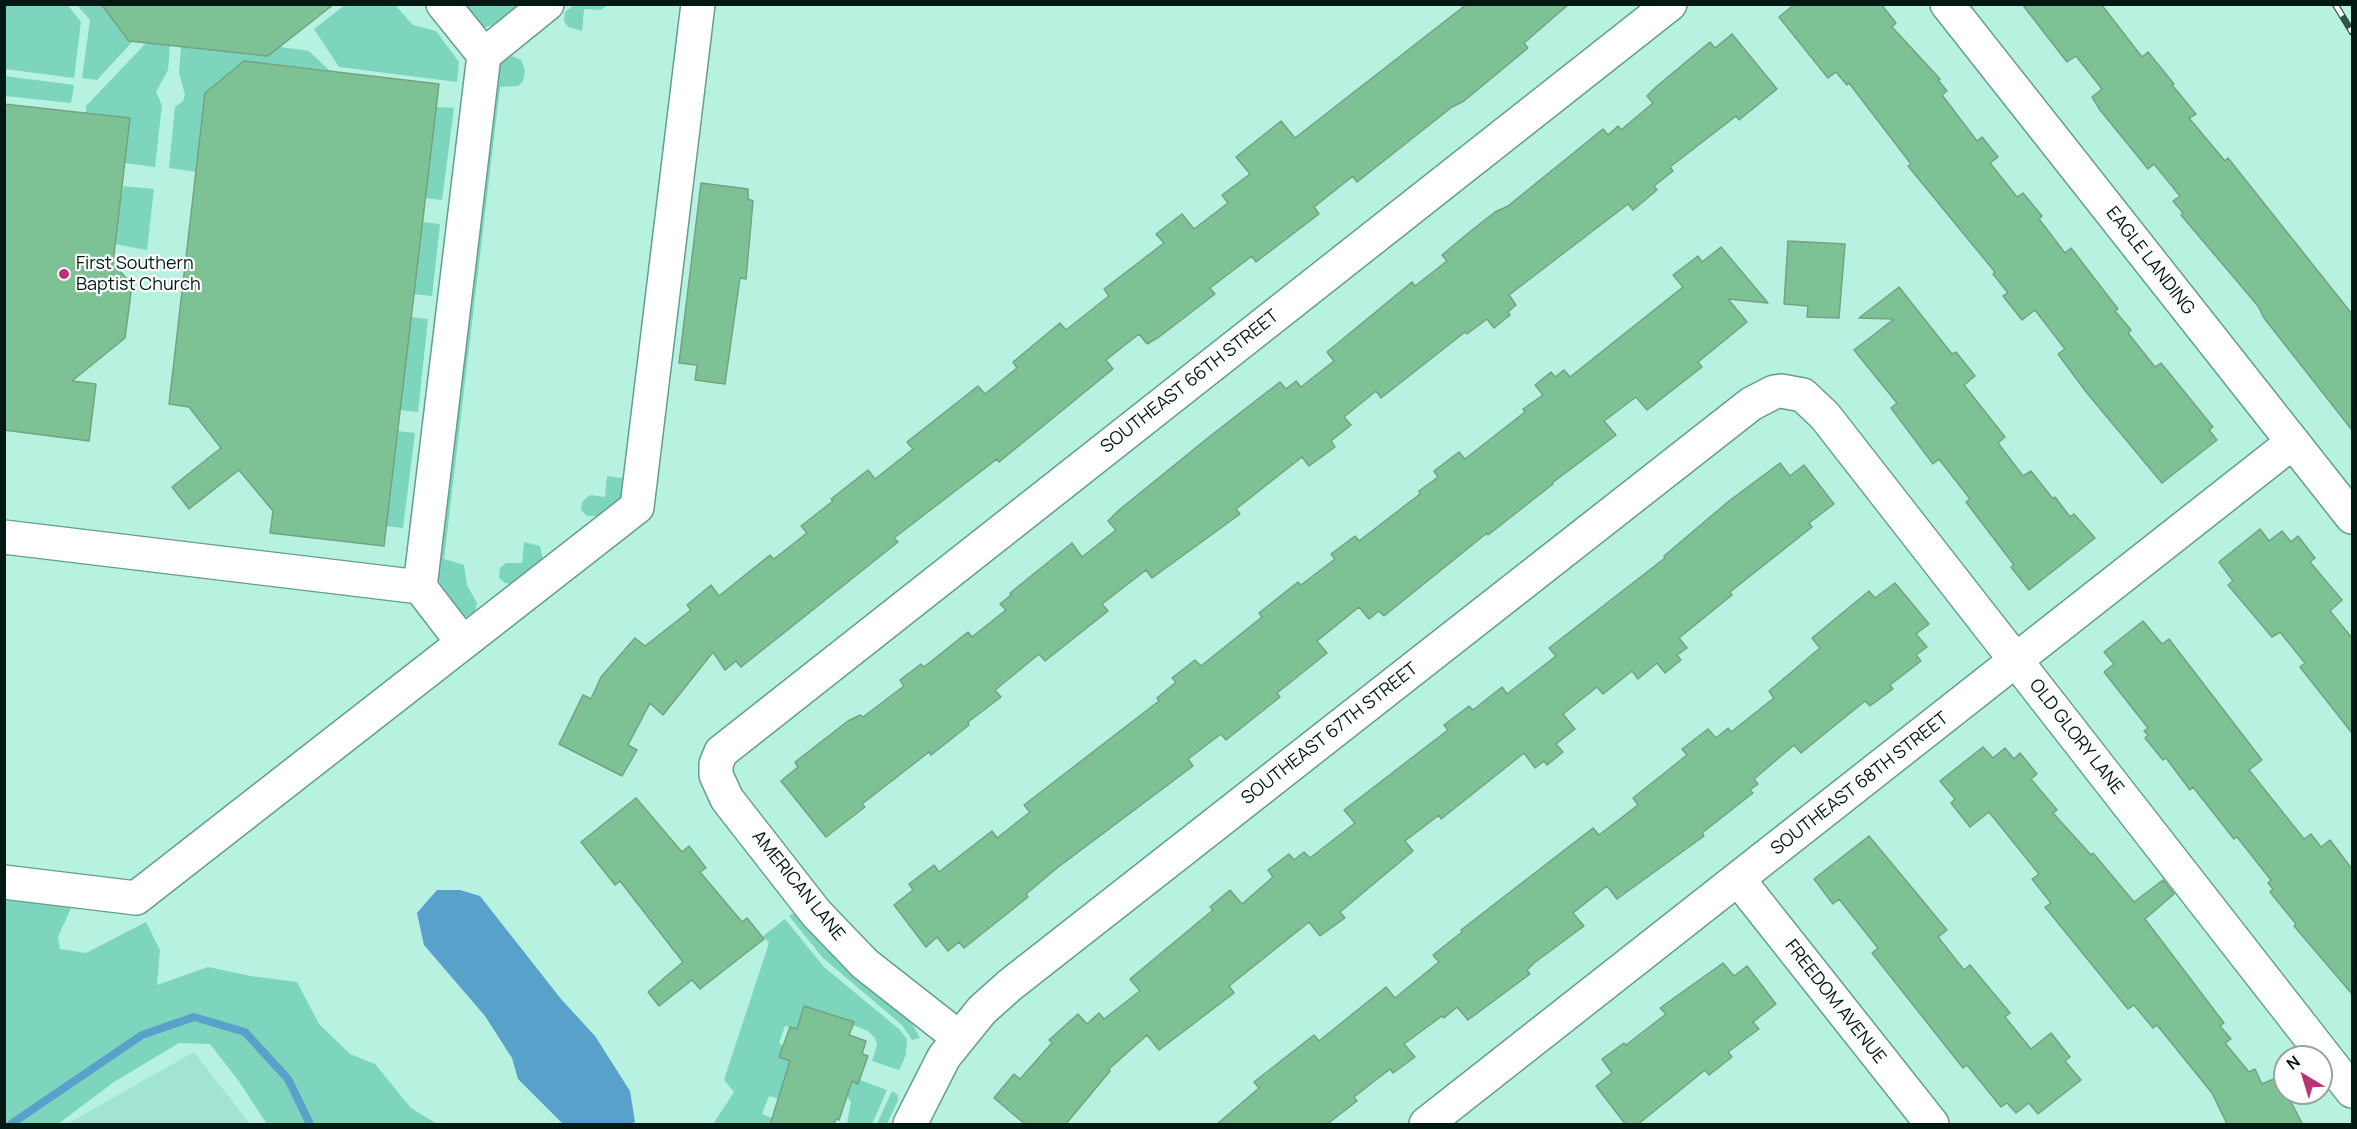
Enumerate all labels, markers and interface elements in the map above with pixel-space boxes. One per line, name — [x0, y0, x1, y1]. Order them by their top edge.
street label: EAGLE LANDING — [2101, 203, 2199, 319]
place label: First Southern Baptist Church — [76, 253, 201, 296]
marker: First Southern Baptist Church — [57, 267, 71, 281]
street label: SOUTHEAST 66TH STREET — [1097, 306, 1283, 458]
street label: SOUTHEAST 67TH STREET — [1238, 658, 1422, 810]
street label: OLD GLORY LANE — [2024, 675, 2128, 799]
street label: SOUTHEAST 68TH STREET — [1767, 708, 1953, 860]
street label: AMERICAN LANE — [747, 827, 849, 945]
street label: FREEDOM AVENUE — [1780, 936, 1890, 1068]
north arrow — [2273, 1045, 2333, 1105]
text: N — [2282, 1050, 2304, 1075]

